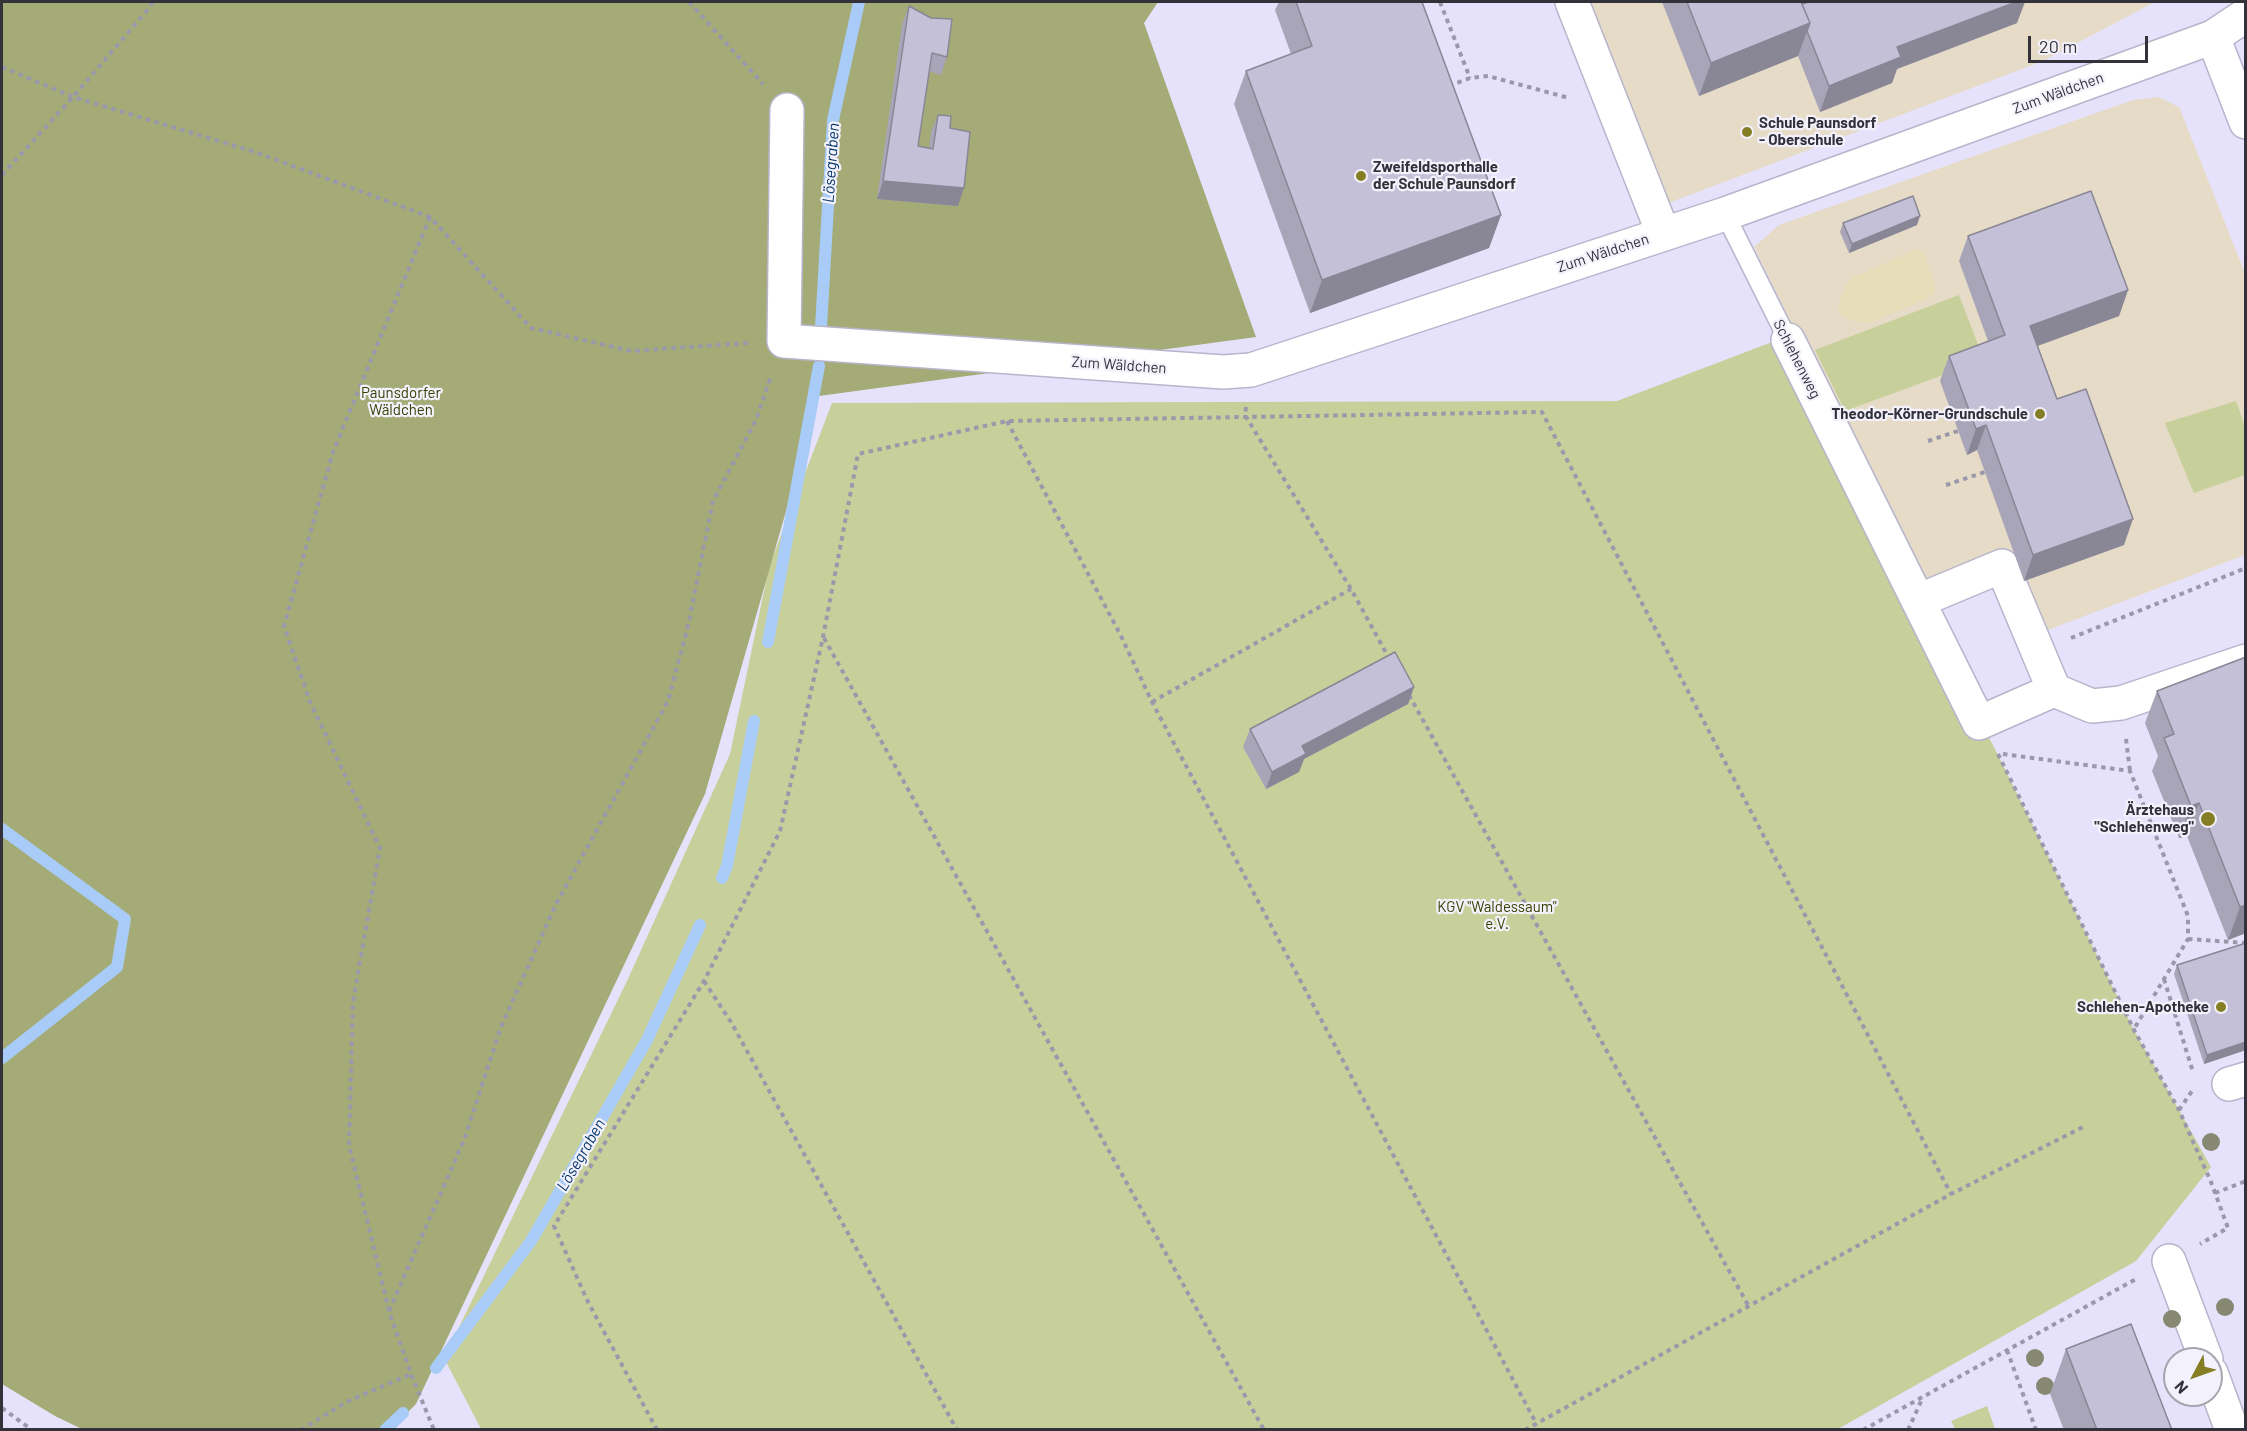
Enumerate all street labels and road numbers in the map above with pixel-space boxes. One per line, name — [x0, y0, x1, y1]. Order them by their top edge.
street label: Zum Wäldchen — [2010, 68, 2106, 118]
street label: Zum Wäldchen — [1555, 230, 1651, 276]
street label: Schlehenweg — [1769, 316, 1825, 402]
street label: Zum Wäldchen — [1071, 353, 1167, 377]

